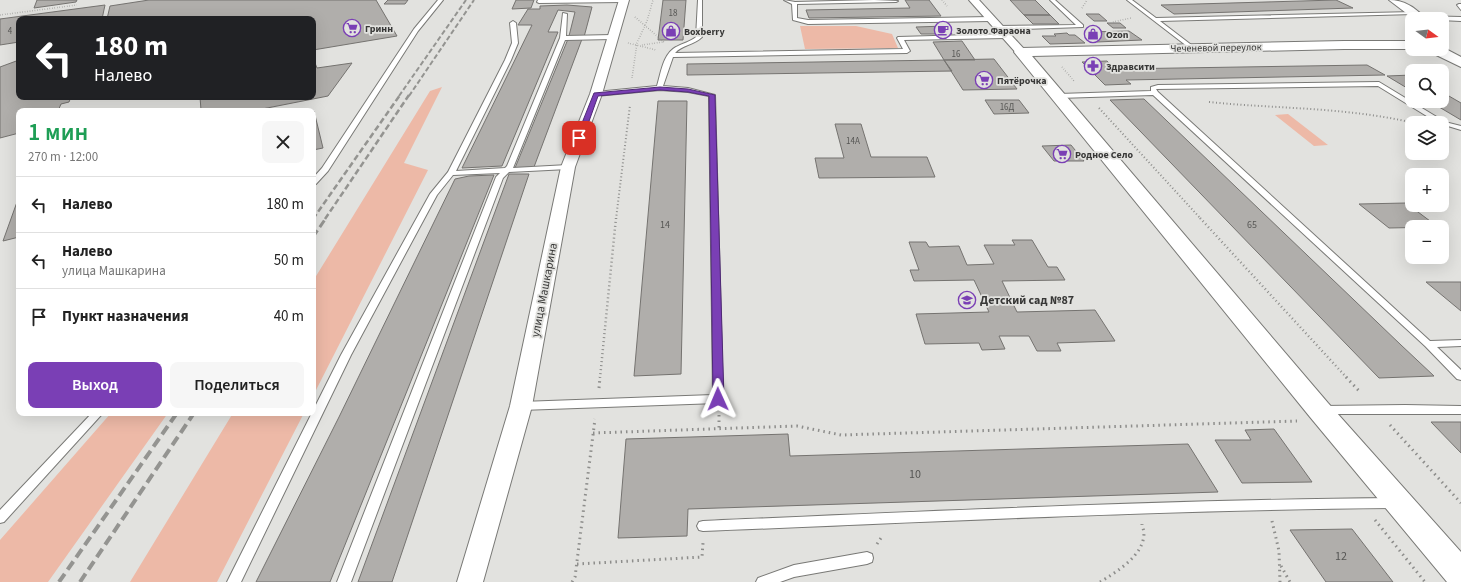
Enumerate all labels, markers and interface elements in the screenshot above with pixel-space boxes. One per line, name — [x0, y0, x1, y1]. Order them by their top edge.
house number: 18 — [669, 7, 678, 20]
north arrow — [1405, 12, 1449, 56]
map controls — [1405, 12, 1449, 264]
supermarket icon: Гринн — [342, 18, 362, 38]
cafe icon: Золото Фараона — [933, 20, 953, 40]
shop icon: Boxberry — [661, 21, 681, 41]
place label: Гринн — [365, 22, 393, 36]
place label: Золото Фараона — [956, 24, 1031, 38]
shop icon: Ozon — [1083, 24, 1103, 44]
house number: 4 — [8, 25, 13, 38]
place label: Boxberry — [684, 25, 725, 39]
text: 180 m — [94, 26, 168, 66]
place label: Ozon — [1106, 28, 1129, 42]
icon: left — [28, 32, 80, 84]
street label: Чеченевой переулок — [1170, 40, 1262, 56]
house number: 16 — [952, 48, 961, 61]
pharmacy icon: Здравсити — [1083, 56, 1103, 76]
place label: Здравсити — [1106, 60, 1155, 74]
text: Налево — [94, 63, 152, 88]
button: search — [1405, 64, 1449, 108]
supermarket icon: Пятёрочка — [974, 70, 994, 90]
place label: Пятёрочка — [997, 74, 1046, 88]
house number: 16Д — [1000, 101, 1015, 114]
text: 1 мин — [28, 115, 88, 150]
button: layers — [1405, 116, 1449, 160]
button: close — [262, 121, 304, 163]
pin — [562, 121, 596, 155]
icon: arrive — [568, 127, 590, 149]
house number: 14А — [846, 135, 860, 148]
supermarket icon: Родное Село — [1052, 144, 1072, 164]
text: 270 m · 12:00 — [28, 148, 98, 166]
place label: Родное Село — [1075, 148, 1133, 162]
button: + — [1405, 168, 1449, 212]
icon: left — [28, 194, 50, 216]
text: Налево — [62, 194, 113, 215]
text: 180 m — [266, 194, 304, 215]
house number: 14 — [660, 218, 670, 232]
house number: 65 — [1247, 218, 1257, 232]
button: − — [1405, 220, 1449, 264]
text: Налево — [62, 241, 113, 262]
street label: улица Машкарина — [527, 241, 562, 339]
icon: left — [28, 250, 50, 272]
text: 50 m — [274, 250, 304, 271]
text: улица Машкарина — [62, 262, 166, 280]
school or university icon: Детский сад №87 — [957, 290, 977, 310]
place label: Детский сад №87 — [980, 292, 1074, 309]
icon: arrive — [28, 306, 50, 328]
text: Пункт назначения — [62, 306, 189, 327]
text: 40 m — [274, 306, 304, 327]
button: Выход — [28, 362, 162, 408]
button: Поделиться — [170, 362, 304, 408]
position arrow — [697, 378, 739, 420]
house number: 10 — [909, 466, 921, 483]
house number: 12 — [1335, 548, 1347, 565]

